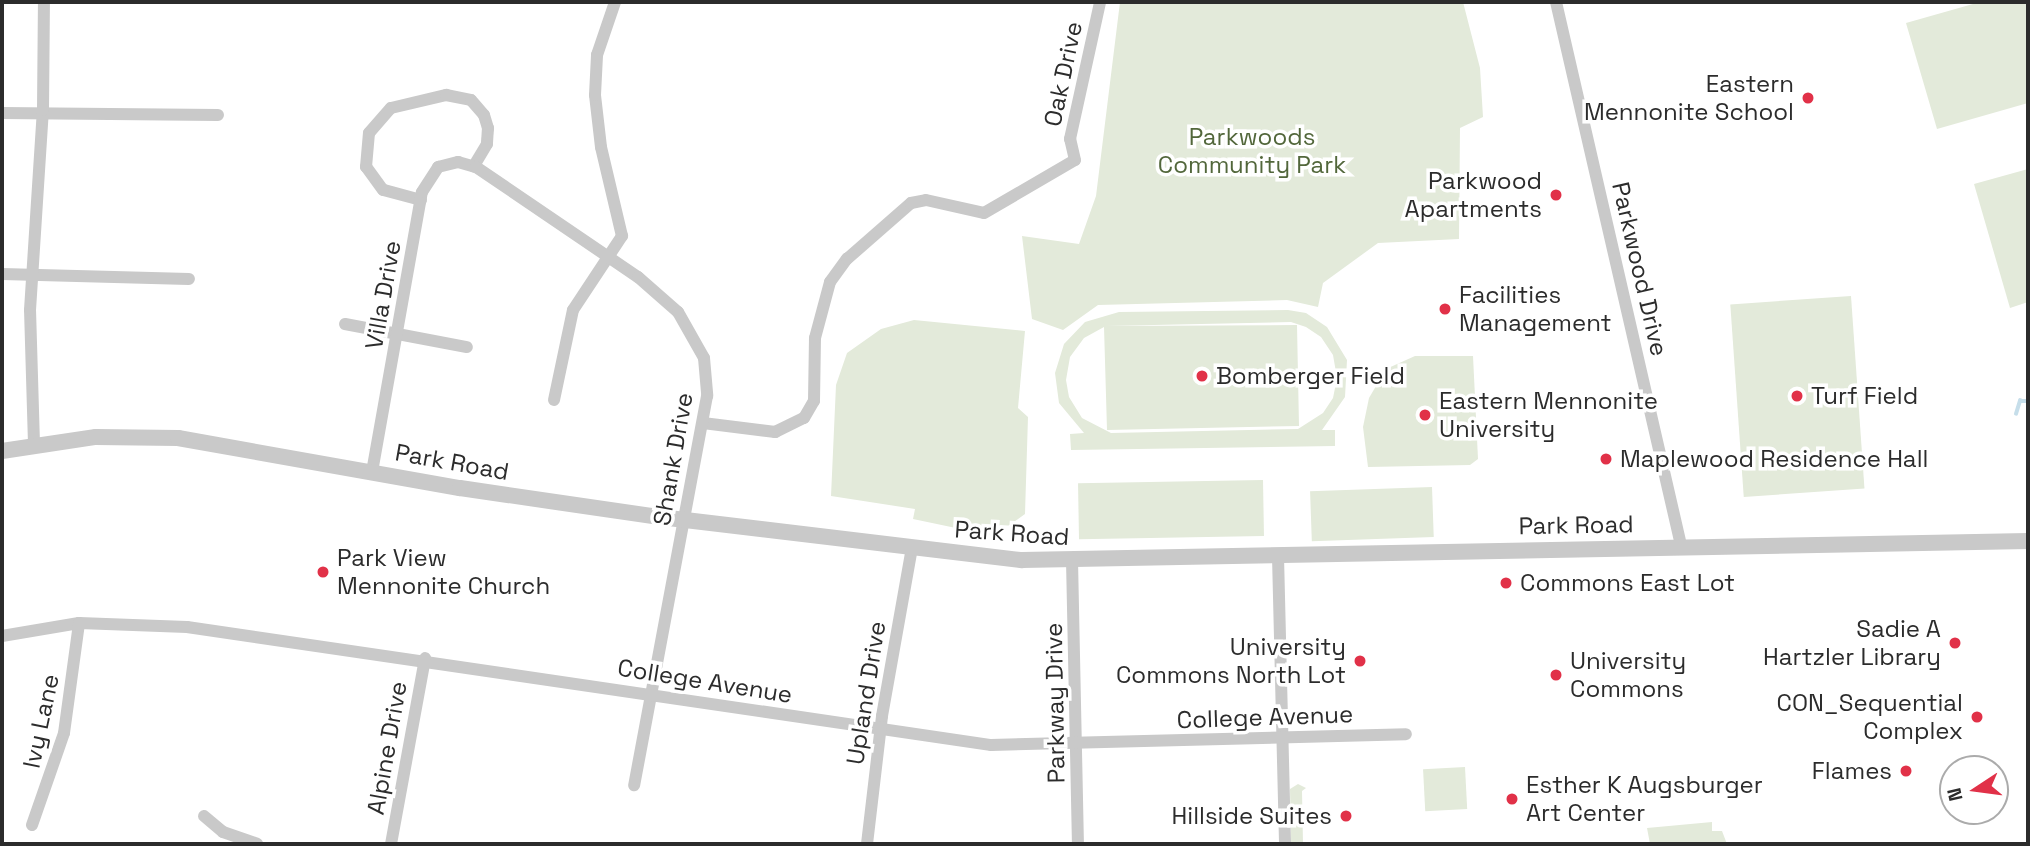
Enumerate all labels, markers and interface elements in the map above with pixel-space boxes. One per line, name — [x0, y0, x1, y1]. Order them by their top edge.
street label: Oak Drive — [1038, 19, 1088, 129]
place label: Eastern Mennonite School — [1584, 70, 1794, 126]
marker: Eastern Mennonite School — [1800, 90, 1816, 106]
park label: Parkwoods Community Park — [1158, 123, 1346, 179]
place label: Parkwood Apartments — [1405, 167, 1542, 223]
street label: Parkwood Drive — [1606, 179, 1674, 359]
marker: Parkwood Apartments — [1548, 187, 1564, 203]
street label: Villa Drive — [359, 238, 407, 352]
place label: Facilities Management — [1459, 281, 1612, 337]
marker: Facilities Management — [1437, 301, 1453, 317]
place label: Bomberger Field — [1216, 362, 1405, 390]
marker: Bomberger Field — [1194, 368, 1210, 384]
place label: Turf Field — [1811, 382, 1918, 410]
place label: Eastern Mennonite University — [1439, 387, 1658, 443]
marker: Turf Field — [1789, 388, 1805, 404]
street label: Shank Drive — [647, 390, 699, 528]
marker: Eastern Mennonite University — [1417, 407, 1433, 423]
street label: Park Road — [393, 438, 511, 486]
place label: Maplewood Residence Hall — [1620, 445, 1928, 473]
marker: Maplewood Residence Hall — [1598, 451, 1614, 467]
street label: Park Road — [1518, 510, 1634, 540]
street label: Park Road — [954, 515, 1070, 551]
place label: Park View Mennonite Church — [337, 544, 550, 600]
marker: Park View Mennonite Church — [315, 564, 331, 580]
place label: Commons East Lot — [1520, 569, 1735, 597]
marker: Commons East Lot — [1498, 575, 1514, 591]
place label: Sadie A Hartzler Library — [1763, 615, 1941, 671]
street label: Upland Drive — [840, 619, 892, 767]
street label: Parkway Drive — [1039, 622, 1071, 784]
place label: University Commons North Lot — [1116, 633, 1346, 689]
marker: Sadie A Hartzler Library — [1947, 635, 1963, 651]
place label: University Commons — [1570, 647, 1686, 703]
street label: College Avenue — [615, 653, 795, 709]
marker: University Commons North Lot — [1352, 653, 1368, 669]
marker: University Commons — [1548, 667, 1564, 683]
street label: Ivy Lane — [17, 671, 65, 771]
street label: Alpine Drive — [361, 679, 413, 817]
place label: CON_Sequential Complex — [1776, 689, 1963, 745]
street label: College Avenue — [1176, 700, 1354, 734]
marker: CON_Sequential Complex — [1969, 709, 1985, 725]
north arrow — [1939, 755, 2009, 825]
place label: Flames — [1812, 757, 1892, 785]
marker: Flames — [1898, 763, 1914, 779]
place label: Esther K Augsburger Art Center — [1526, 771, 1763, 827]
text: N — [1941, 785, 1969, 803]
marker: Esther K Augsburger Art Center — [1504, 791, 1520, 807]
place label: Hillside Suites — [1172, 802, 1332, 830]
marker: Hillside Suites — [1338, 808, 1354, 824]

